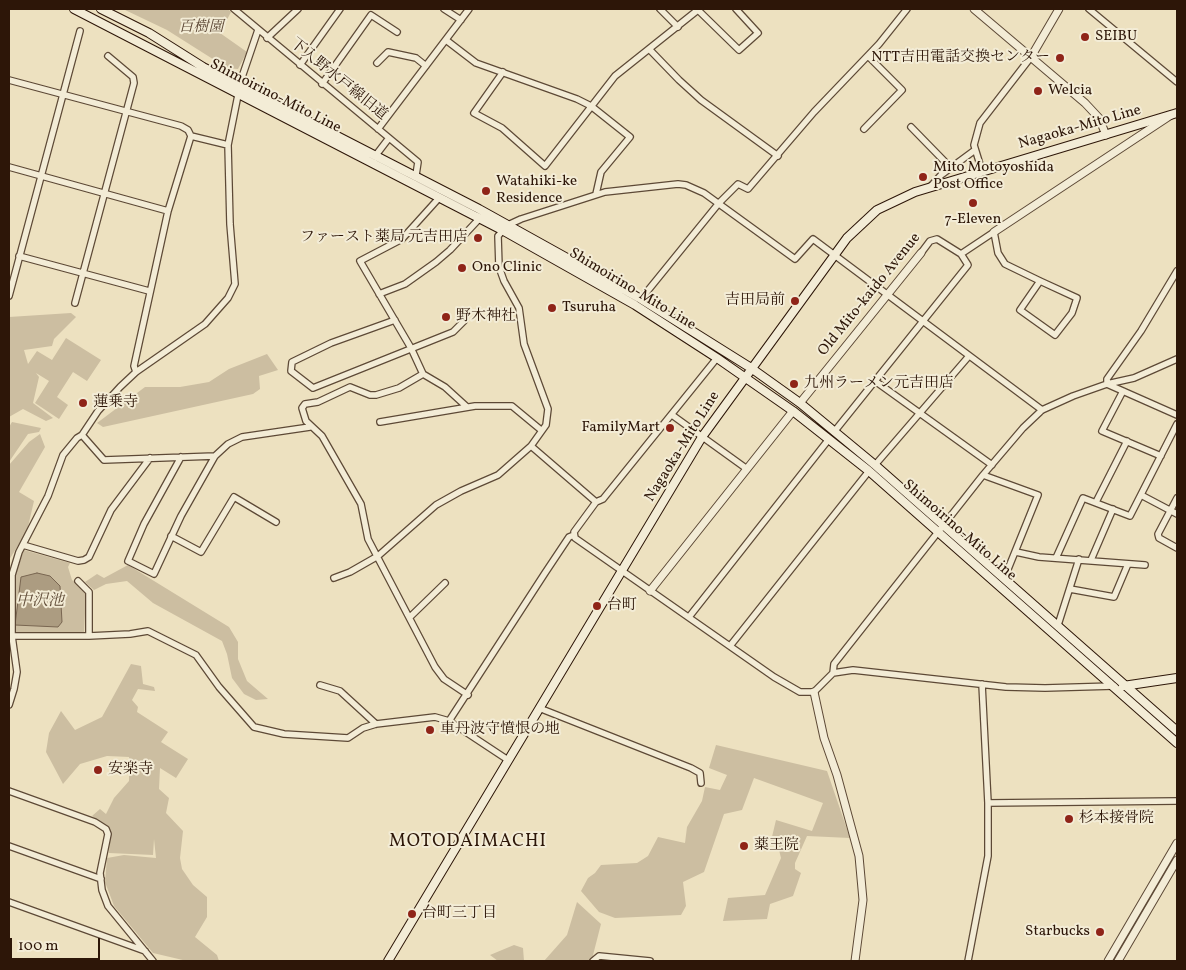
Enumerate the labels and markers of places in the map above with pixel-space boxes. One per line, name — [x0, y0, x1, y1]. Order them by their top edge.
place label: SEIBU — [1095, 28, 1137, 46]
marker: SEIBU — [1079, 31, 1091, 43]
place label: NTT吉田電話交換センター — [871, 49, 1050, 67]
marker: NTT吉田電話交換センター — [1054, 52, 1066, 64]
place label: Welcia — [1048, 82, 1092, 100]
marker: Welcia — [1032, 85, 1044, 97]
place label: Mito Motoyoshida Post Office — [933, 159, 1054, 194]
marker: Mito Motoyoshida Post Office — [917, 171, 929, 183]
place label: Watahiki-ke Residence — [496, 173, 577, 208]
marker: Watahiki-ke Residence — [480, 185, 492, 197]
marker: 7-Eleven — [967, 197, 979, 209]
place label: 7-Eleven — [945, 211, 1001, 229]
place label: ファースト薬局 元吉田店 — [300, 229, 468, 247]
marker: ファースト薬局 元吉田店 — [472, 232, 484, 244]
place label: Ono Clinic — [472, 259, 542, 277]
marker: Ono Clinic — [456, 262, 468, 274]
place label: 吉田局前 — [725, 292, 785, 310]
marker: 吉田局前 — [789, 295, 801, 307]
place label: Tsuruha — [562, 299, 616, 317]
marker: Tsuruha — [546, 302, 558, 314]
place label: 野木神社 — [456, 308, 516, 326]
marker: 野木神社 — [440, 311, 452, 323]
place label: 九州ラーメン元吉田店 — [804, 375, 954, 393]
marker: 九州ラーメン元吉田店 — [788, 378, 800, 390]
place label: 蓮乗寺 — [93, 394, 138, 412]
marker: 蓮乗寺 — [77, 397, 89, 409]
place label: FamilyMart — [581, 419, 660, 437]
marker: FamilyMart — [664, 422, 676, 434]
place label: 台町 — [607, 597, 637, 615]
marker: 台町 — [591, 600, 603, 612]
place label: 車丹波守憤恨の地 — [440, 721, 560, 739]
marker: 車丹波守憤恨の地 — [424, 724, 436, 736]
place label: 安楽寺 — [108, 761, 153, 779]
marker: 安楽寺 — [92, 764, 104, 776]
place label: 杉本接骨院 — [1079, 810, 1154, 828]
marker: 杉本接骨院 — [1063, 813, 1075, 825]
place label: 薬王院 — [754, 837, 799, 855]
marker: 薬王院 — [738, 840, 750, 852]
place label: 台町三丁目 — [422, 905, 497, 923]
marker: 台町三丁目 — [406, 908, 418, 920]
place label: Starbucks — [1025, 923, 1090, 941]
marker: Starbucks — [1094, 926, 1106, 938]

